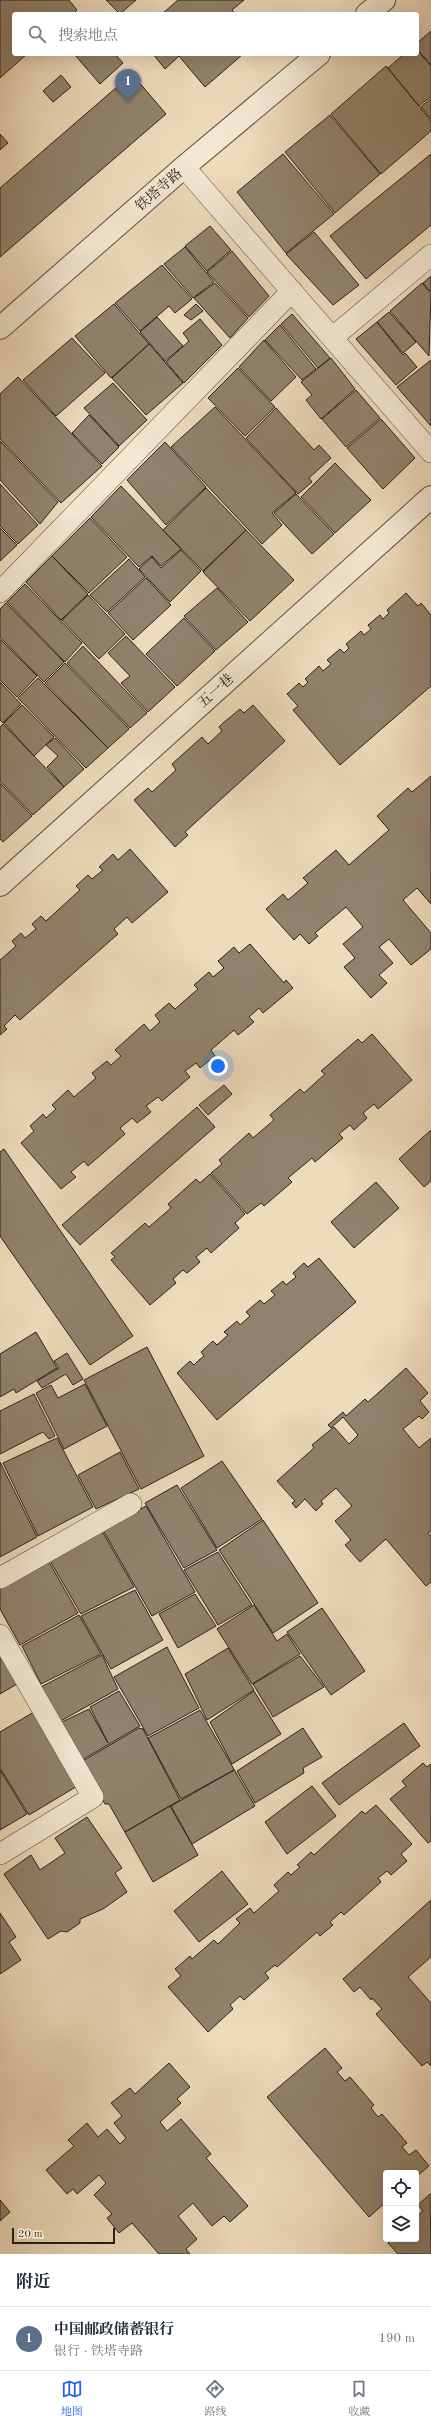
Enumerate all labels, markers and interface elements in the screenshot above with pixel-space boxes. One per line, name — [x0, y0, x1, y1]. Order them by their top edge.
search box — [12, 12, 419, 56]
icon: search — [26, 23, 48, 45]
text: 搜索地点 — [58, 29, 118, 44]
pin: 1 — [115, 69, 141, 102]
street label: 铁塔寺路 — [133, 166, 185, 214]
street label: 五一巷 — [195, 671, 236, 710]
your location — [208, 1056, 228, 1076]
map controls — [383, 2170, 419, 2242]
button: locate — [383, 2170, 419, 2206]
button: layers — [383, 2206, 419, 2242]
scale bar — [12, 2226, 115, 2245]
text: 20 m — [18, 2229, 43, 2240]
text: 附近 — [16, 2274, 50, 2291]
text: 中国邮政储蓄银行 — [54, 2323, 174, 2338]
text: 1 — [25, 2332, 33, 2345]
text: 190 m — [378, 2332, 415, 2345]
text: 银行 · 铁塔寺路 — [54, 2345, 143, 2358]
tab: 地图 — [61, 2378, 83, 2420]
tab: 路线 — [204, 2378, 226, 2420]
tab: 收藏 — [348, 2378, 370, 2420]

